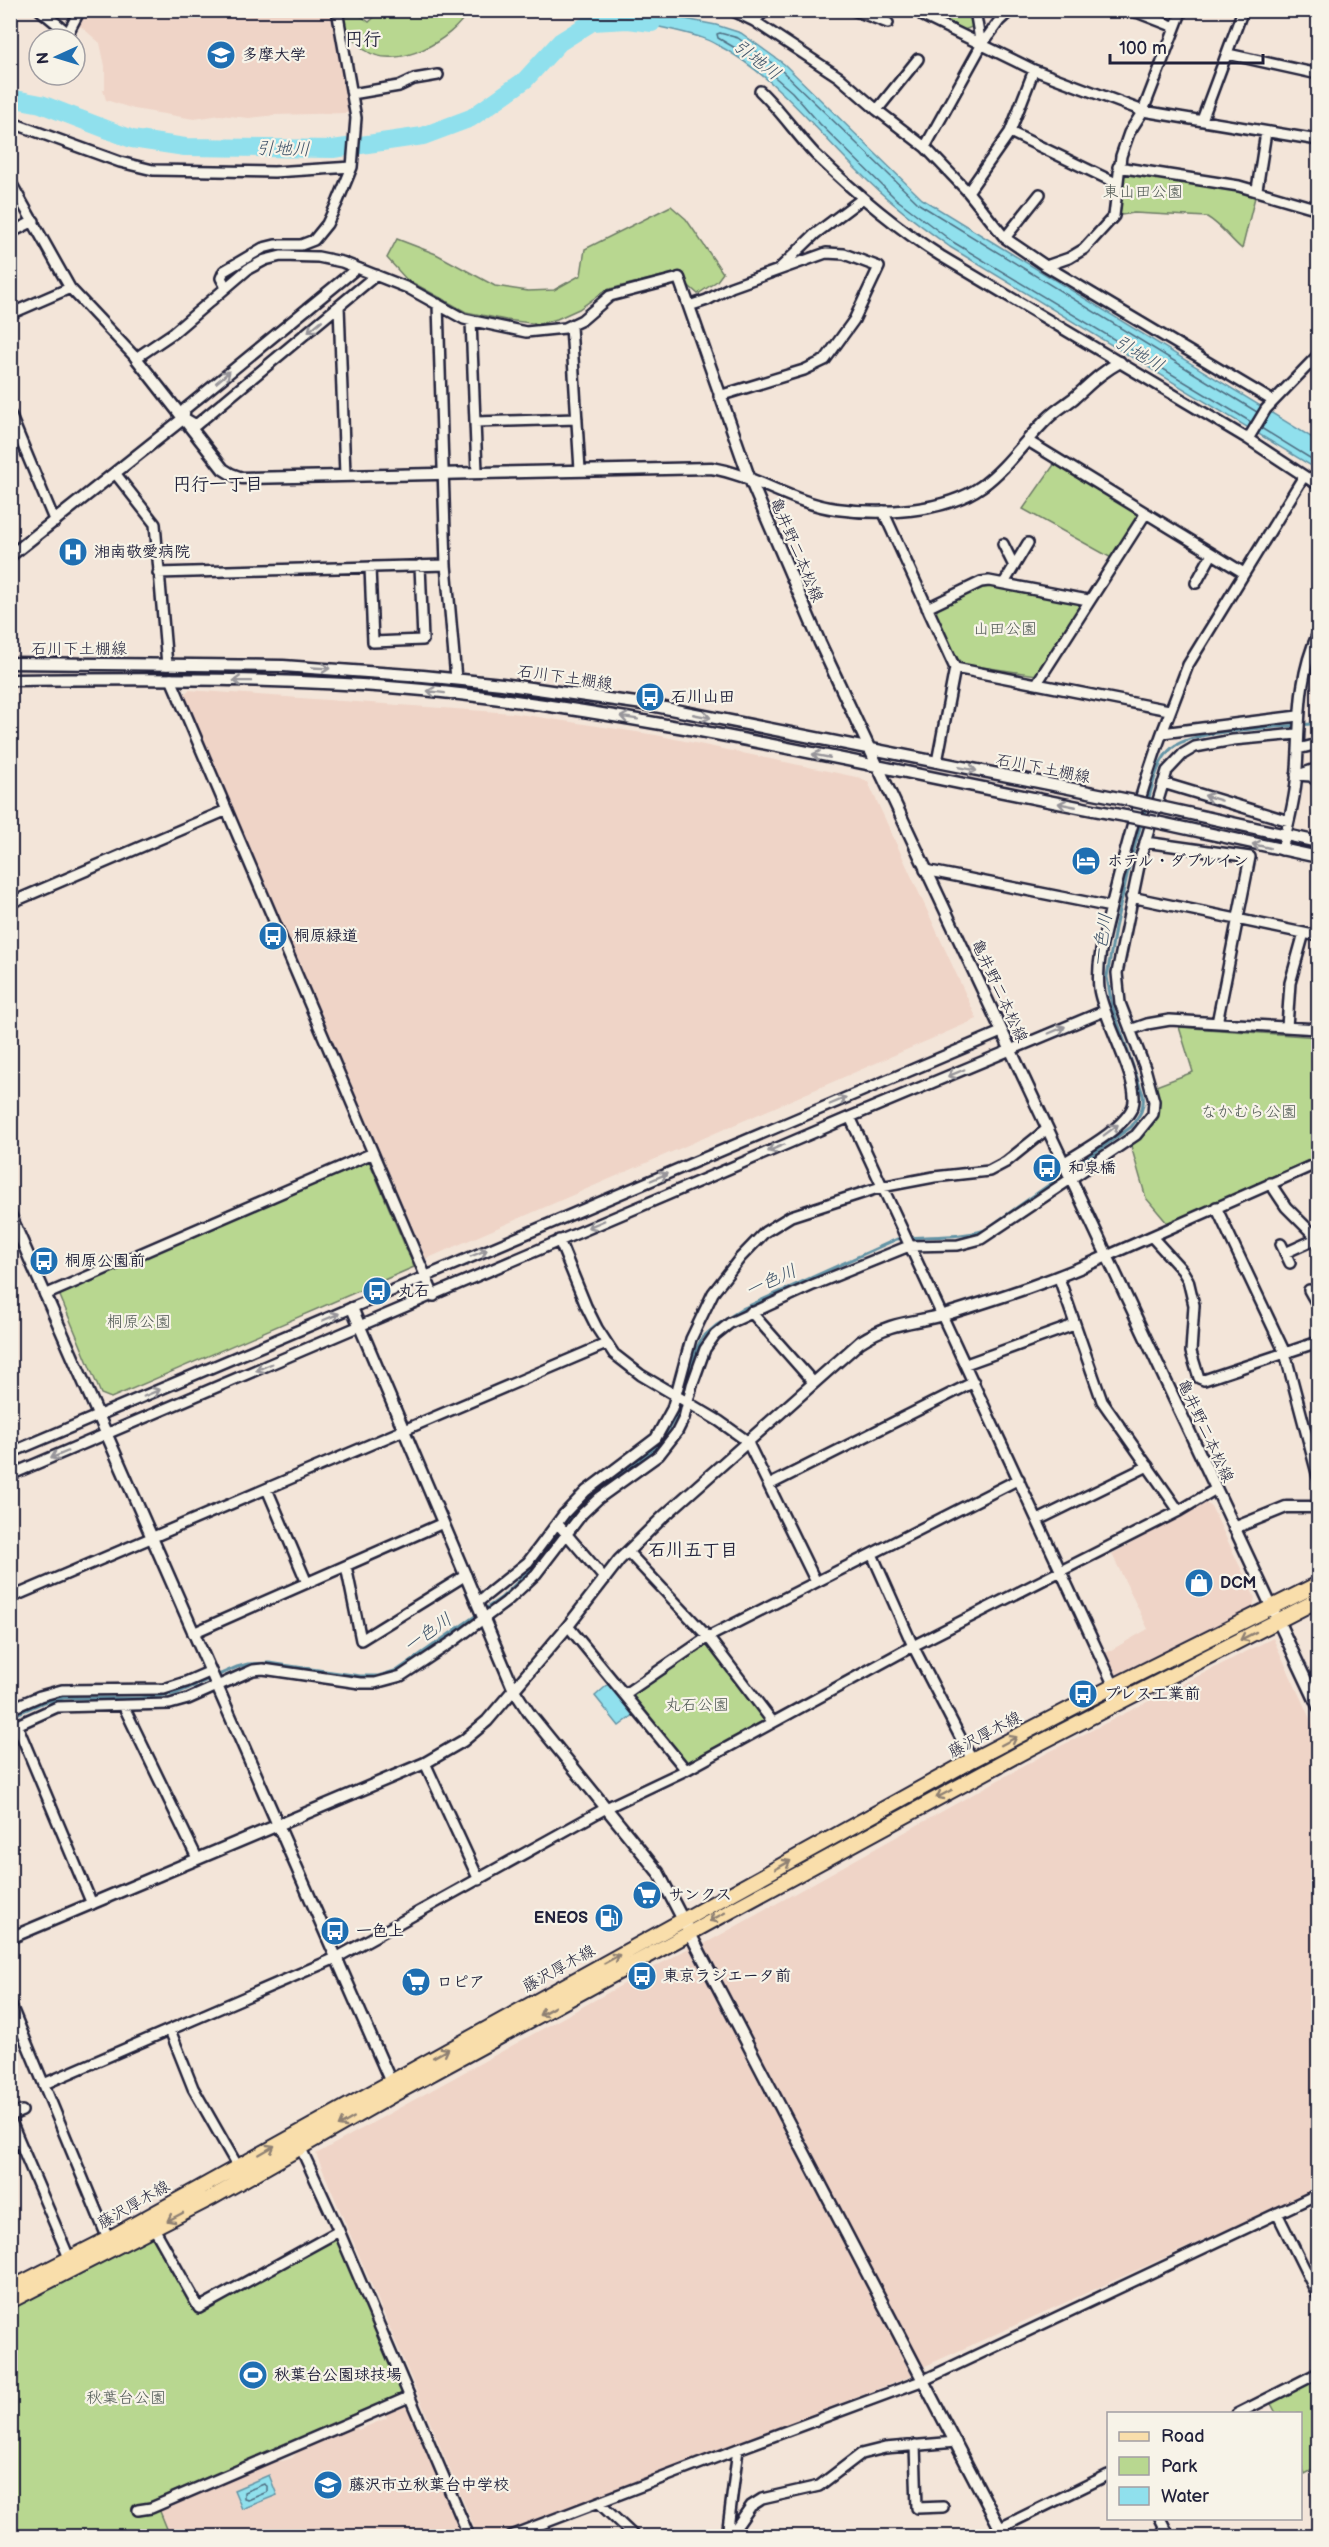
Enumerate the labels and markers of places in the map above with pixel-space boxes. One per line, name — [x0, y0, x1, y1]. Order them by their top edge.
school or university icon: 多摩大学 — [205, 39, 237, 71]
place label: 多摩大学 — [242, 46, 306, 65]
hospital icon: 湘南敬愛病院 — [57, 536, 89, 568]
place label: 湘南敬愛病院 — [94, 543, 190, 562]
bus stop icon: 石川山田 — [634, 681, 666, 713]
place label: 石川山田 — [671, 688, 735, 707]
hotel icon: ホテル・ダブルイン — [1070, 845, 1102, 877]
place label: ホテル・ダブルイン — [1107, 852, 1249, 871]
bus stop icon: 桐原緑道 — [257, 920, 289, 952]
place label: 桐原緑道 — [294, 927, 358, 946]
bus stop icon: 和泉橋 — [1031, 1152, 1063, 1184]
place label: 和泉橋 — [1068, 1159, 1116, 1178]
bus stop icon: 桐原公園前 — [28, 1245, 60, 1277]
place label: 桐原公園前 — [65, 1252, 145, 1271]
bus stop icon: 丸石 — [361, 1275, 393, 1307]
place label: 丸石 — [398, 1282, 430, 1301]
shop icon: DCM — [1183, 1567, 1215, 1599]
place label: DCM — [1220, 1574, 1256, 1593]
bus stop icon: プレス工業前 — [1067, 1678, 1099, 1710]
place label: プレス工業前 — [1104, 1685, 1200, 1704]
supermarket icon: サンクス — [631, 1879, 663, 1911]
place label: サンクス — [668, 1886, 732, 1905]
fuel station icon: ENEOS — [593, 1902, 625, 1934]
place label: ENEOS — [534, 1909, 588, 1928]
bus stop icon: 一色上 — [319, 1915, 351, 1947]
place label: 一色上 — [356, 1922, 404, 1941]
bus stop icon: 東京ラジエータ前 — [626, 1960, 658, 1992]
supermarket icon: ロピア — [400, 1966, 432, 1998]
place label: 東京ラジエータ前 — [663, 1967, 791, 1986]
place label: ロピア — [437, 1973, 485, 1992]
sports icon: 秋葉台公園球技場 — [237, 2359, 269, 2391]
place label: 秋葉台公園球技場 — [274, 2366, 402, 2385]
school or university icon: 藤沢市立秋葉台中学校 — [312, 2469, 344, 2501]
place label: 藤沢市立秋葉台中学校 — [349, 2476, 509, 2495]

